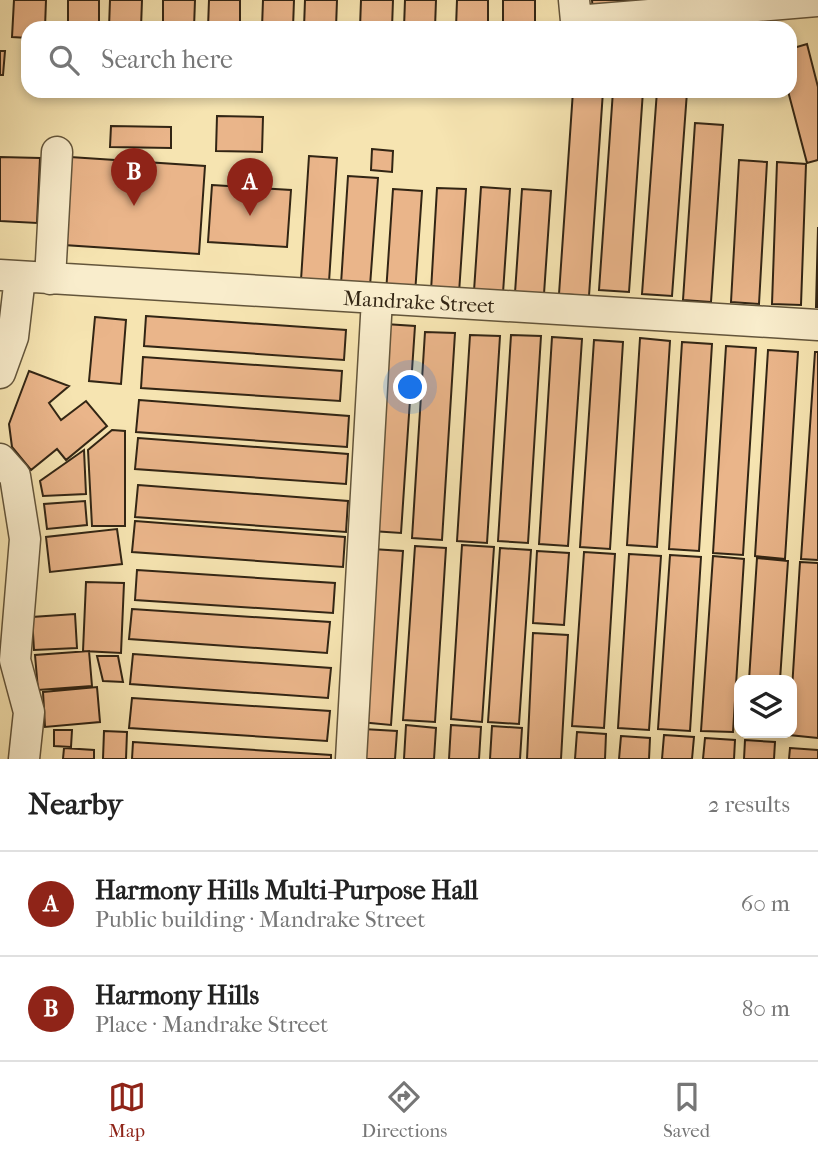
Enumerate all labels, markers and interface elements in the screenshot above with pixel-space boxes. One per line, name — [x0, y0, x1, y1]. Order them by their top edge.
search box — [21, 21, 797, 98]
icon: search — [45, 41, 83, 79]
text: Search here — [101, 44, 233, 75]
pin: B — [111, 148, 157, 206]
pin: A — [227, 158, 273, 216]
street label: Mandrake Street — [343, 286, 496, 318]
your location — [393, 370, 427, 404]
map controls — [734, 675, 797, 738]
button: layers — [734, 675, 797, 738]
text: Nearby — [28, 787, 123, 822]
text: 2 results — [708, 791, 790, 818]
text: Harmony Hills Multi-Purpose Hall — [95, 875, 478, 906]
text: A — [44, 890, 58, 917]
text: 60 m — [741, 890, 790, 917]
text: Public building · Mandrake Street — [95, 906, 425, 933]
text: Harmony Hills — [95, 980, 259, 1011]
text: B — [44, 995, 58, 1022]
text: 80 m — [742, 995, 790, 1022]
text: Place · Mandrake Street — [95, 1011, 328, 1038]
tab: Map — [108, 1078, 146, 1142]
tab: Directions — [362, 1078, 447, 1142]
tab: Saved — [663, 1078, 710, 1142]

